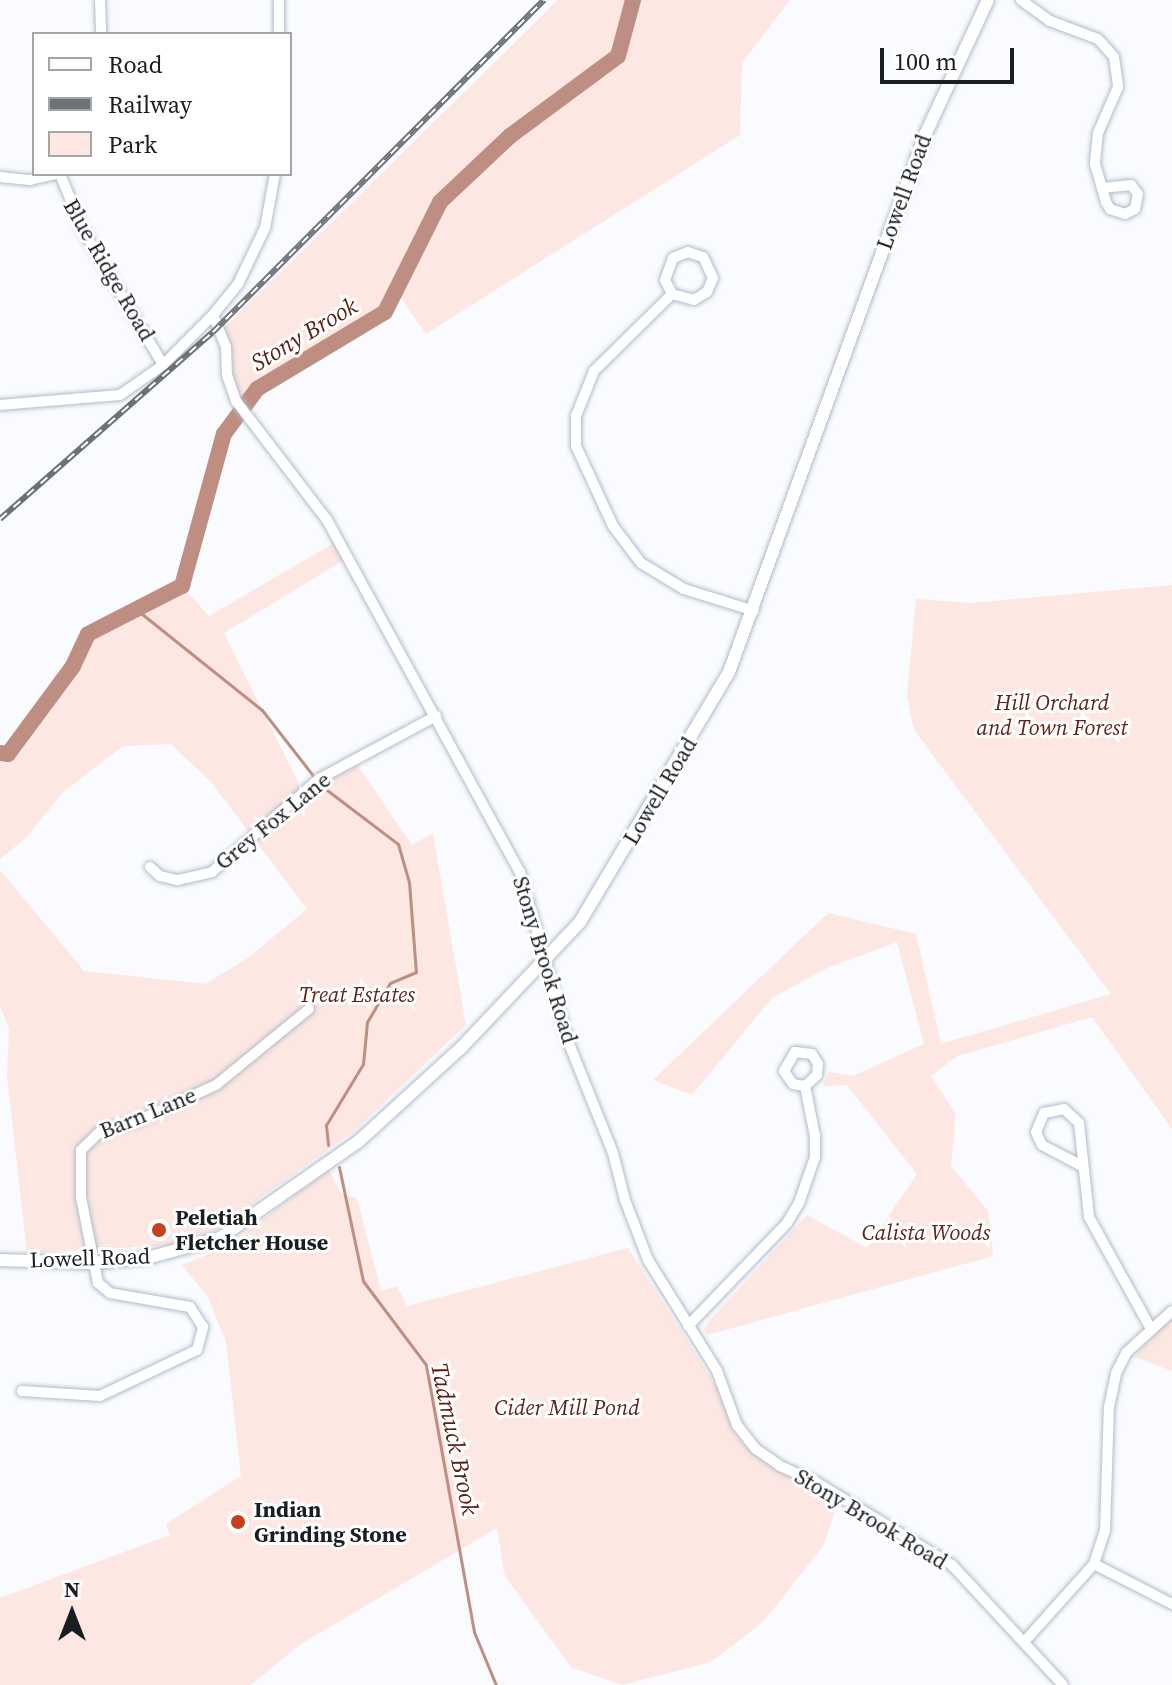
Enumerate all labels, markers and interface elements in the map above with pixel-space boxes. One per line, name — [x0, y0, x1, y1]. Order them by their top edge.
legend — [32, 32, 292, 176]
scale bar — [884, 32, 1018, 82]
text: 100 m — [894, 45, 957, 78]
text: Road — [108, 48, 162, 81]
text: Railway — [108, 88, 192, 121]
text: Park — [108, 128, 157, 161]
street label: Lowell Road — [871, 131, 937, 253]
street label: Blue Ridge Road — [58, 194, 160, 346]
water label: Stony Brook — [246, 291, 362, 377]
park label: Hill Orchard and Town Forest — [976, 689, 1128, 740]
street label: Lowell Road — [618, 732, 702, 850]
street label: Grey Fox Lane — [210, 767, 336, 875]
street label: Stony Brook Road — [507, 873, 583, 1047]
park label: Treat Estates — [299, 982, 415, 1008]
street label: Barn Lane — [96, 1082, 200, 1144]
place label: Peletiah Fletcher House — [175, 1204, 328, 1256]
park label: Calista Woods — [862, 1220, 990, 1246]
marker: Peletiah Fletcher House — [150, 1221, 168, 1239]
street label: Lowell Road — [29, 1243, 151, 1273]
water label: Tadmuck Brook — [425, 1360, 485, 1518]
park label: Cider Mill Pond — [494, 1395, 640, 1421]
street label: Stony Brook Road — [790, 1463, 952, 1575]
place label: Indian Grinding Stone — [254, 1496, 407, 1548]
marker: Indian Grinding Stone — [229, 1513, 247, 1531]
north arrow — [32, 1573, 112, 1653]
text: N — [64, 1574, 80, 1604]

